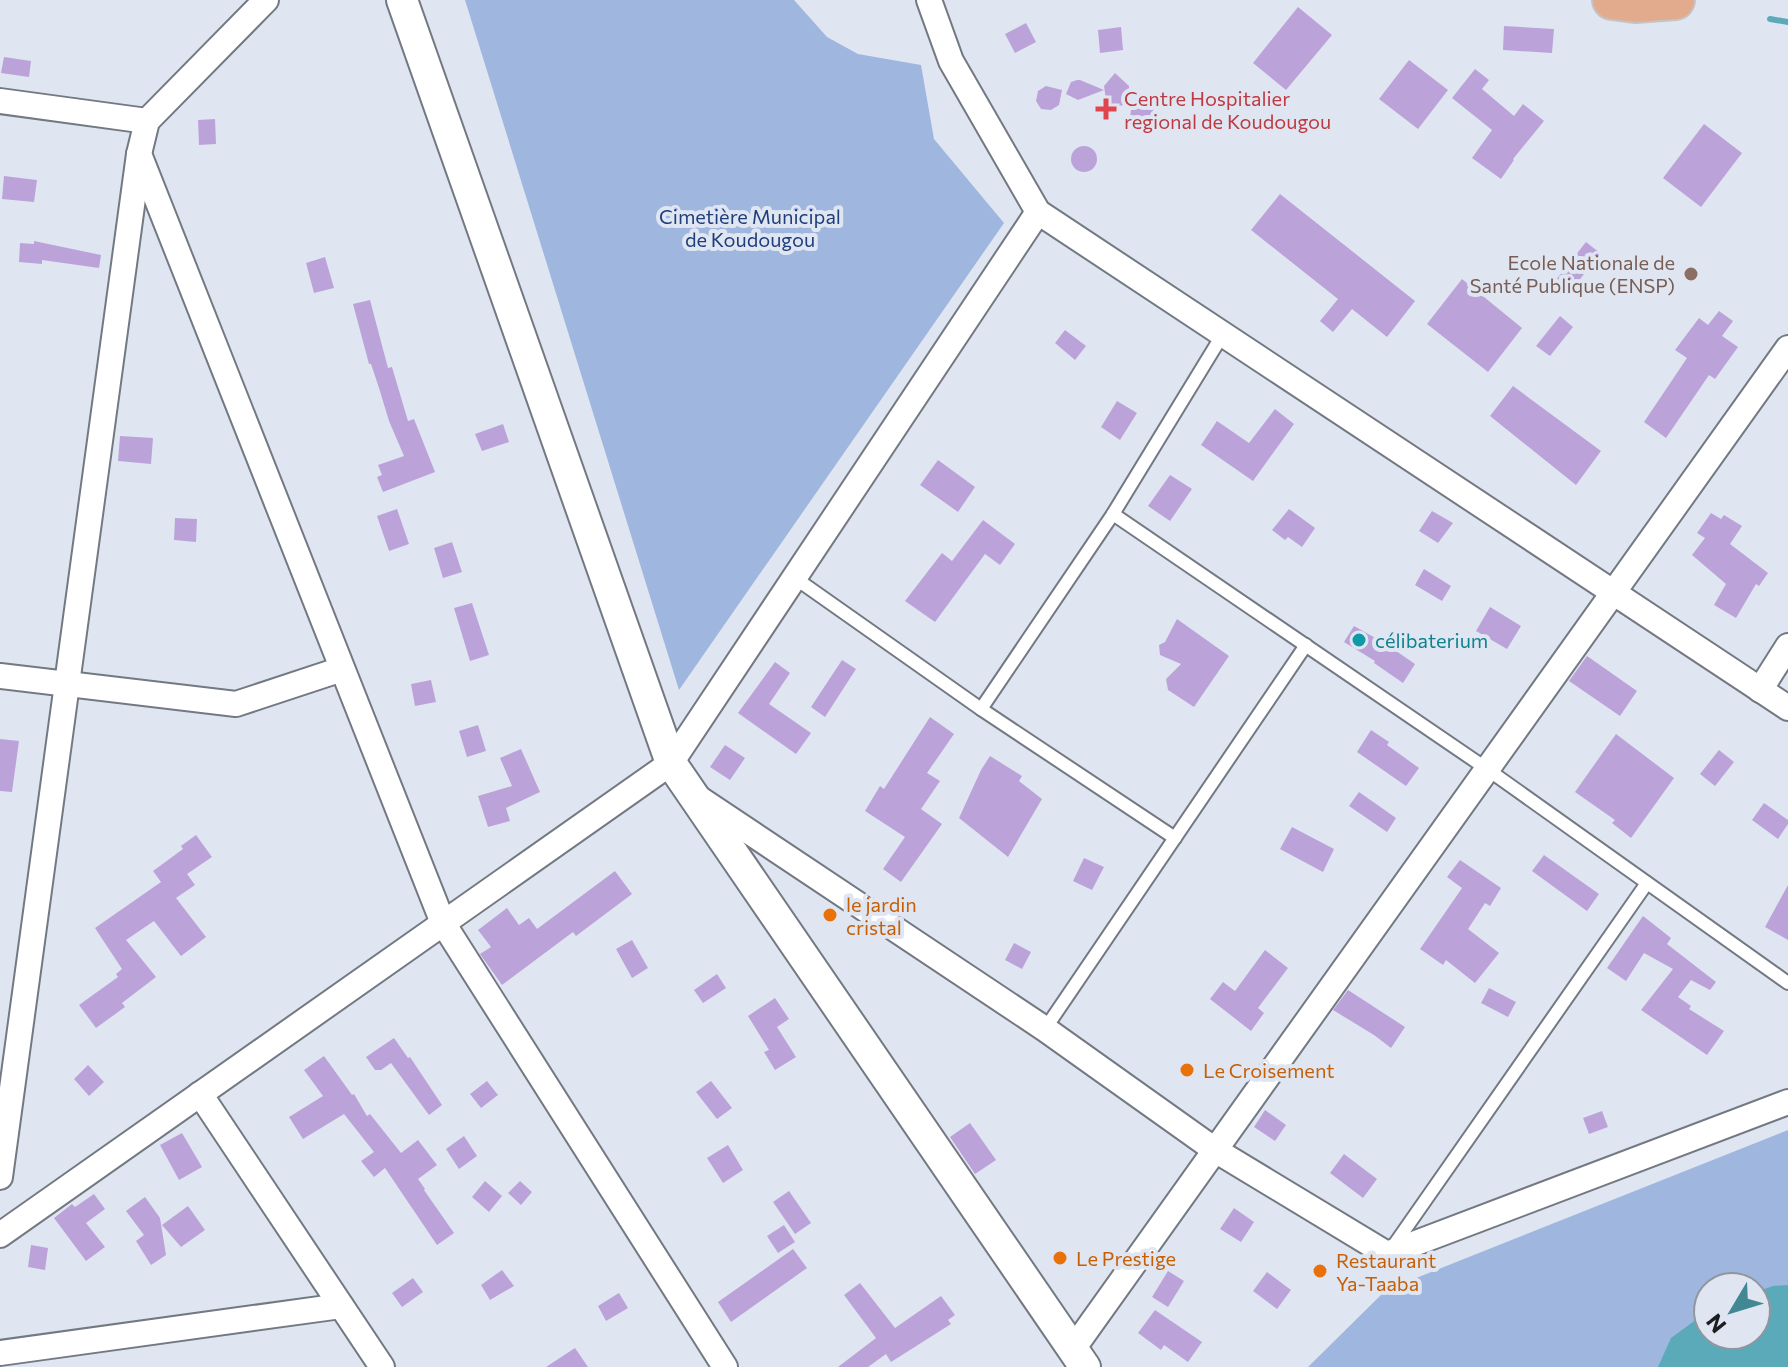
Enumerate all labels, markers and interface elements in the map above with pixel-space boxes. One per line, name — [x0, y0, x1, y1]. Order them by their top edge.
place label: Centre Hospitalier regional de Koudougou — [1124, 86, 1331, 133]
marker: Centre Hospitalier regional de Koudougou — [1095, 98, 1117, 120]
park label: Cimetière Municipal de Koudougou — [659, 204, 841, 251]
place label: Ecole Nationale de Santé Publique (ENSP) — [1470, 250, 1675, 297]
marker: Ecole Nationale de Santé Publique (ENSP) — [1682, 265, 1700, 283]
place label: célibaterium — [1375, 628, 1488, 652]
marker: célibaterium — [1350, 631, 1368, 649]
place label: le jardin cristal — [846, 892, 917, 939]
marker: le jardin cristal — [821, 906, 839, 924]
place label: Le Croisement — [1203, 1058, 1335, 1082]
marker: Le Croisement — [1178, 1061, 1196, 1079]
place label: Le Prestige — [1076, 1246, 1176, 1270]
place label: Restaurant Ya-Taaba — [1336, 1248, 1436, 1295]
marker: Le Prestige — [1051, 1249, 1069, 1267]
marker: Restaurant Ya-Taaba — [1311, 1262, 1329, 1280]
north arrow — [1692, 1271, 1772, 1351]
text: N — [1700, 1309, 1732, 1338]

